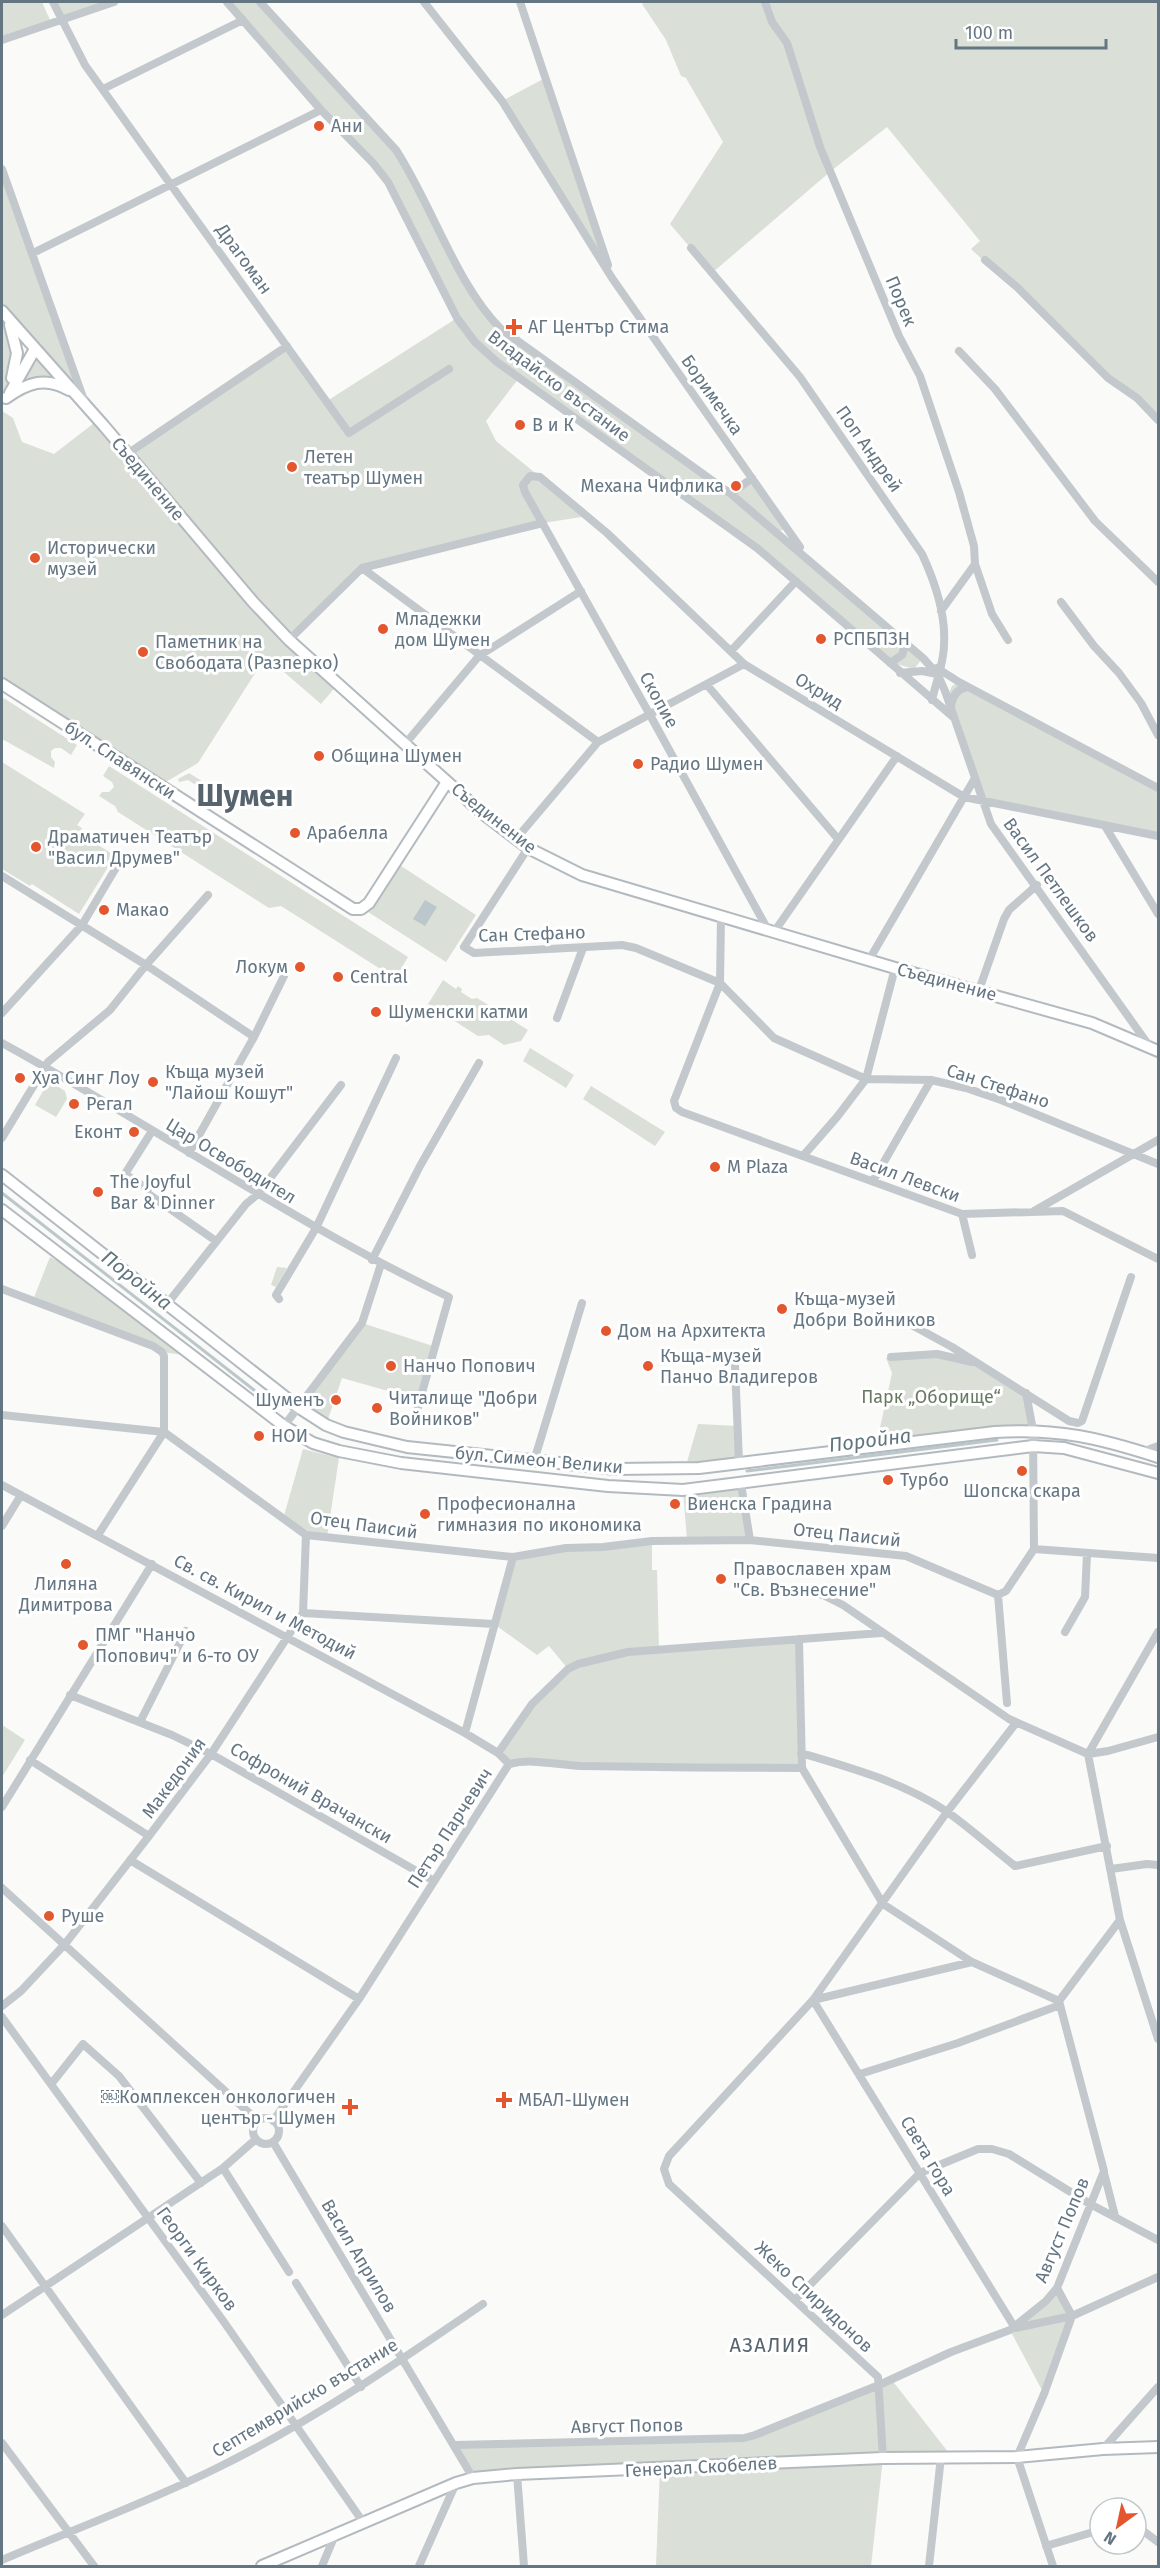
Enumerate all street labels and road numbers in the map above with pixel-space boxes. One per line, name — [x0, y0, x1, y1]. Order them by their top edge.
street label: Драгоман — [211, 219, 277, 298]
street label: Порек — [881, 273, 922, 330]
street label: Владайско въстание — [484, 325, 634, 447]
street label: Боримечка — [676, 351, 748, 439]
street label: Поп Андрей — [831, 402, 907, 496]
street label: Съединение — [107, 433, 189, 525]
street label: Скопие — [635, 668, 683, 732]
street label: Охрид — [791, 668, 847, 714]
street label: бул. Славянски — [60, 716, 180, 804]
street label: Съединение — [447, 778, 541, 858]
street label: Васил Петлешков — [998, 814, 1104, 946]
street label: Сан Стефано — [478, 921, 586, 947]
street label: Съединение — [895, 958, 999, 1006]
street label: Сан Стефано — [944, 1059, 1052, 1113]
street label: Цар Освободител — [162, 1113, 300, 1209]
street label: Васил Левски — [847, 1147, 963, 1207]
street label: бул. Симеон Велики — [454, 1442, 624, 1478]
street label: Отец Паисий — [309, 1507, 419, 1543]
street label: Отец Паисий — [792, 1518, 902, 1552]
street label: Св. св. Кирил и Методий — [170, 1550, 360, 1664]
street label: Македония — [137, 1733, 211, 1823]
street label: Софроний Врачански — [226, 1738, 396, 1848]
street label: Петър Парчевич — [403, 1764, 497, 1892]
street label: Света гора — [896, 2112, 960, 2200]
street label: Август Попов — [1030, 2174, 1094, 2286]
street label: Васил Априлов — [316, 2195, 402, 2317]
street label: Георги Кирков — [152, 2203, 242, 2315]
street label: Жеко Спиридонов — [750, 2237, 878, 2357]
street label: Септемврийско въстание — [208, 2334, 402, 2462]
street label: Август Попов — [571, 2414, 683, 2438]
street label: Генерал Скобелев — [624, 2452, 778, 2482]

